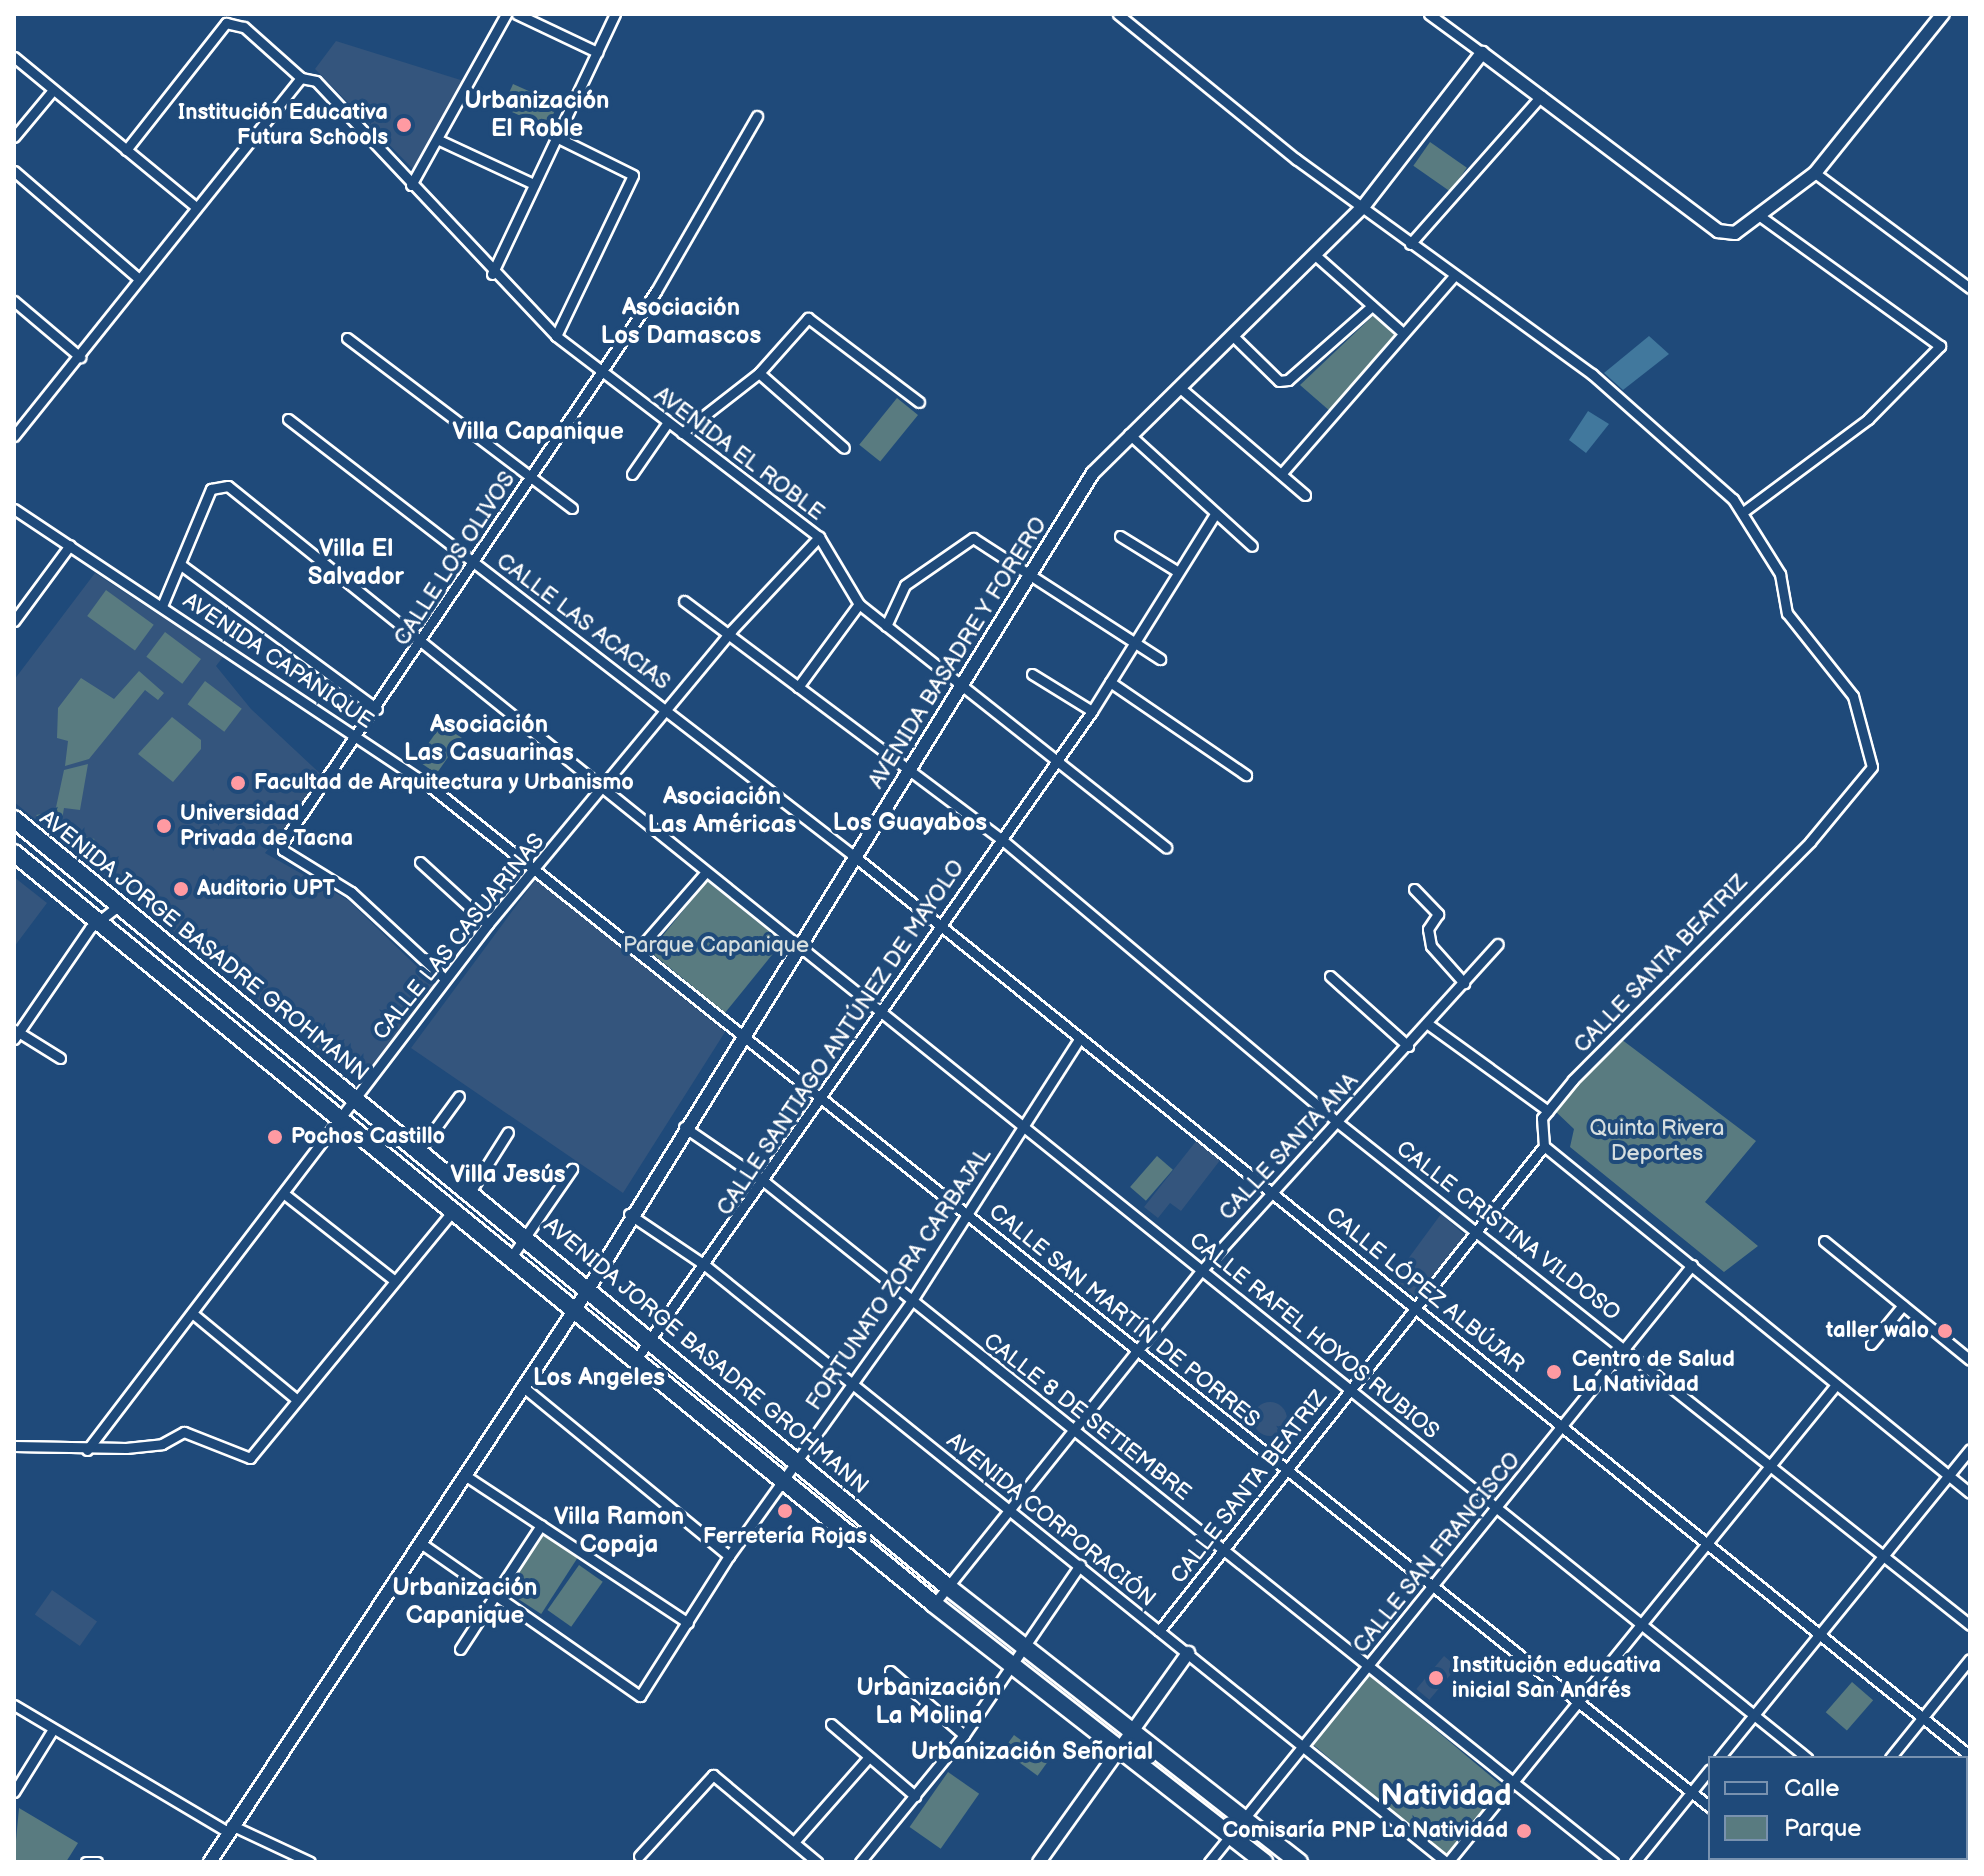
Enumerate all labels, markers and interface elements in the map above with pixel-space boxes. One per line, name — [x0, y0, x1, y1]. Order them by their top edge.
district label: Urbanización El Roble — [465, 87, 609, 143]
place label: Institución Educativa Futura Schools — [178, 99, 388, 150]
marker: Institución Educativa Futura Schools — [395, 116, 413, 134]
district label: Asociación Los Damascos — [601, 294, 761, 350]
street label: AVENIDA EL ROBLE — [649, 382, 829, 526]
district label: Villa Capanique — [452, 418, 624, 446]
street label: CALLE LOS OLIVOS — [389, 467, 521, 651]
street label: AVENIDA BASADRE Y FORERO — [863, 512, 1053, 794]
district label: Villa El Salvador — [308, 535, 404, 591]
street label: CALLE LAS ACACIAS — [491, 548, 675, 696]
street label: AVENIDA CAPANIQUE — [178, 587, 378, 735]
district label: Asociación Las Casuarinas — [404, 711, 574, 767]
place label: Facultad de Arquitectura y Urbanismo — [254, 770, 635, 796]
marker: Facultad de Arquitectura y Urbanismo — [229, 774, 247, 792]
district label: Asociación Las Américas — [648, 783, 796, 839]
place label: Universidad Privada de Tacna — [180, 800, 353, 852]
street label: AVENIDA JORGE BASADRE GROHMANN — [34, 805, 374, 1087]
district label: Los Guayabos — [833, 809, 987, 837]
marker: Universidad Privada de Tacna — [155, 817, 173, 835]
street label: CALLE LAS CASUARINAS — [368, 829, 550, 1045]
street label: CALLE SANTIAGO ANTÚNEZ DE MAYOLO — [712, 855, 970, 1221]
street label: CALLE SANTA BEATRIZ — [1569, 869, 1753, 1059]
place label: Auditorio UPT — [197, 876, 335, 902]
marker: Auditorio UPT — [172, 880, 190, 898]
park label: Parque Capanique — [623, 933, 809, 959]
street label: CALLE SANTA ANA — [1214, 1068, 1364, 1226]
park label: Quinta Rivera Deportes — [1590, 1115, 1724, 1166]
place label: Pochos Castillo — [291, 1124, 445, 1150]
marker: Pochos Castillo — [266, 1128, 284, 1146]
street label: CALLE CRISTINA VILDOSO — [1391, 1135, 1625, 1327]
street label: FORTUNATO ZORA CARBAJAL — [801, 1143, 997, 1415]
district label: Villa Jesús — [450, 1161, 566, 1189]
street label: CALLE SAN MARTÍN DE PORRES — [983, 1199, 1265, 1433]
street label: CALLE LÓPEZ ALBÚJAR — [1320, 1202, 1530, 1378]
street label: AVENIDA JORGE BASADRE GROHMANN — [538, 1212, 874, 1500]
street label: CALLE RAFEL HOYOS RUBIOS — [1184, 1227, 1444, 1445]
place label: taller walo — [1826, 1318, 1929, 1344]
marker: taller walo — [1936, 1322, 1954, 1340]
street label: CALLE 8 DE SETIEMBRE — [978, 1328, 1196, 1506]
place label: Centro de Salud La Natividad — [1572, 1346, 1735, 1398]
marker: Centro de Salud La Natividad — [1543, 1361, 1565, 1383]
district label: Los Angeles — [533, 1364, 665, 1392]
street label: CALLE SANTA BEATRIZ — [1165, 1385, 1333, 1589]
street label: AVENIDA CORPORACIÓN — [941, 1428, 1161, 1612]
street label: CALLE SAN FRANCISCO — [1348, 1447, 1526, 1659]
marker: Ferretería Rojas — [776, 1502, 794, 1520]
district label: Villa Ramon Copaja — [554, 1503, 684, 1559]
place label: Ferretería Rojas — [703, 1524, 867, 1550]
district label: Urbanización Capanique — [393, 1574, 537, 1630]
place label: Institución educativa inicial San Andrés — [1452, 1652, 1661, 1704]
marker: Institución educativa inicial San Andrés — [1427, 1669, 1445, 1687]
district label: Urbanización La Molina — [857, 1674, 1001, 1730]
district label: Urbanización Señorial — [911, 1738, 1153, 1766]
legend — [1708, 1756, 1968, 1860]
text: Calle — [1784, 1774, 1839, 1803]
district label: Natividad — [1381, 1778, 1511, 1814]
text: Parque — [1784, 1814, 1862, 1843]
place label: Comisaría PNP La Natividad — [1223, 1818, 1508, 1844]
marker: Comisaría PNP La Natividad — [1515, 1822, 1533, 1840]

